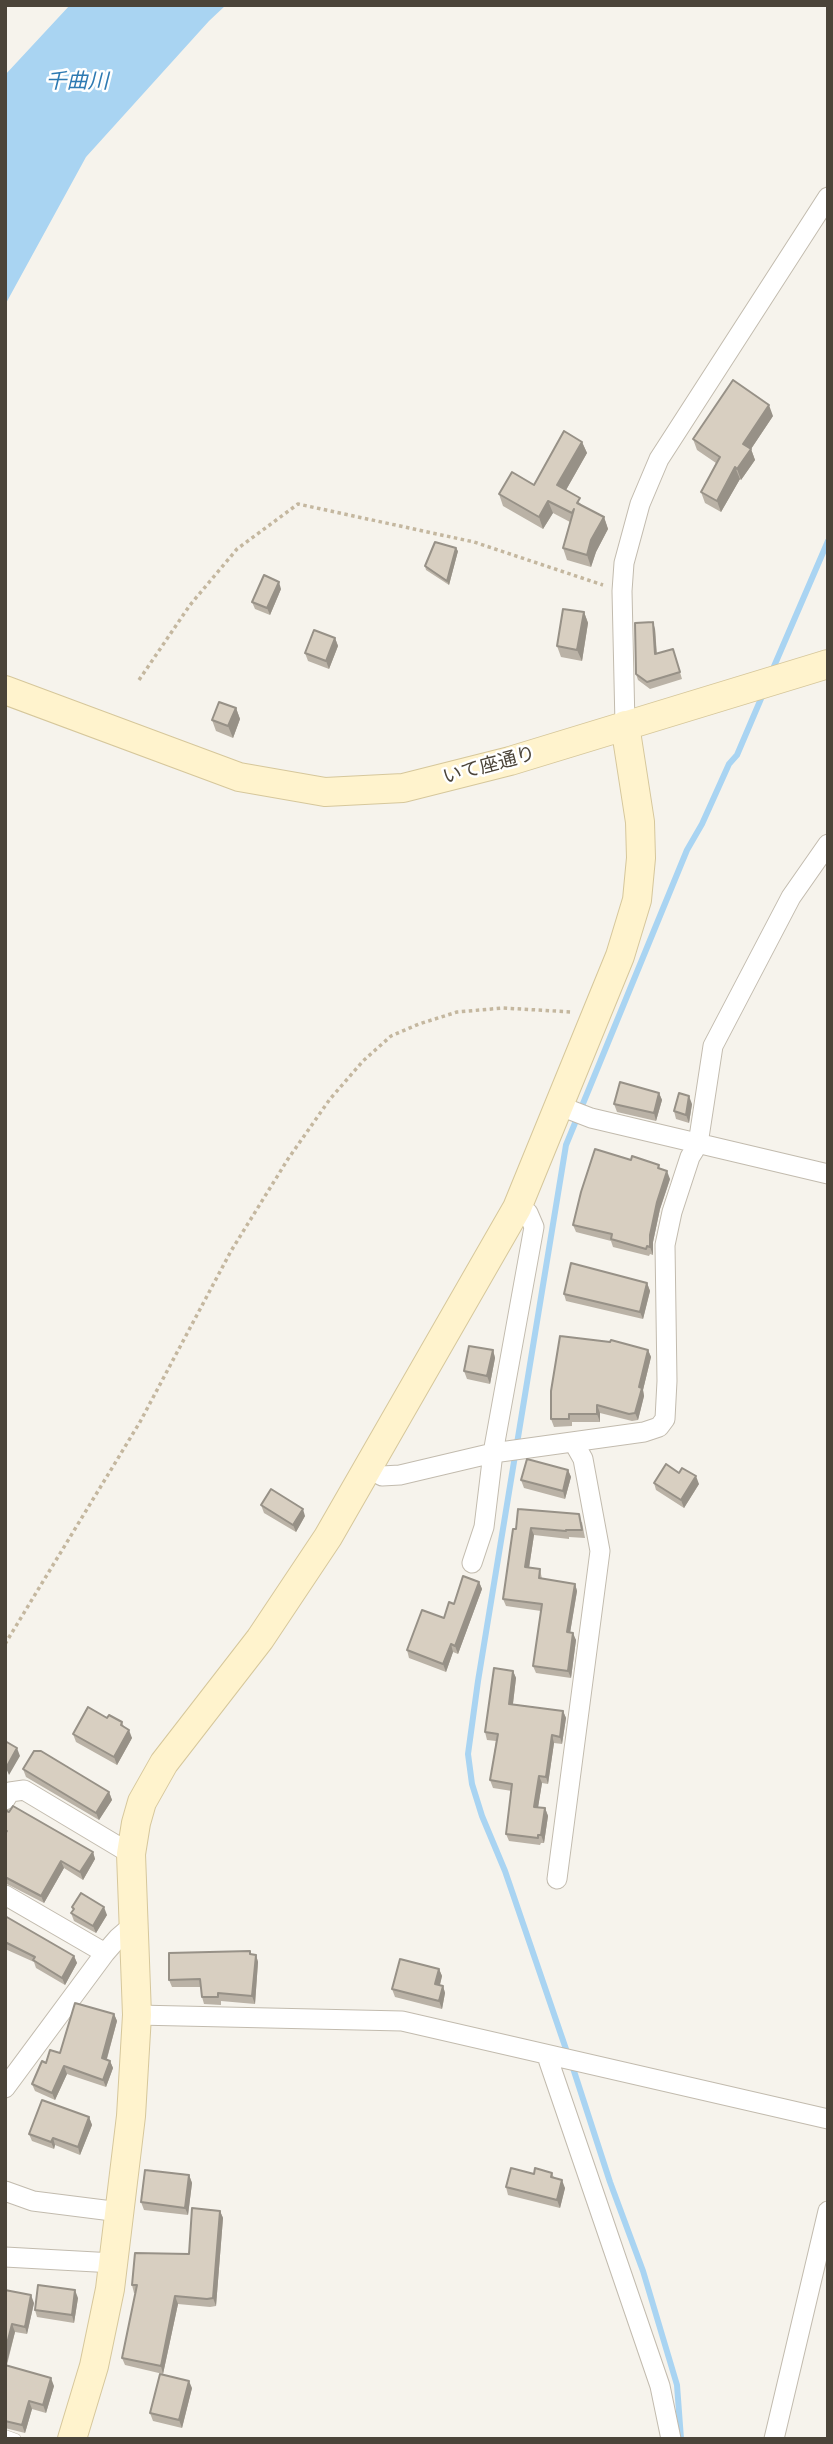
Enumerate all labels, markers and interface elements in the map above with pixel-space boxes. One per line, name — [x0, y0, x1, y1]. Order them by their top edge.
water label: 千曲川 — [46, 68, 108, 94]
street label: いて座通り — [440, 742, 538, 788]

